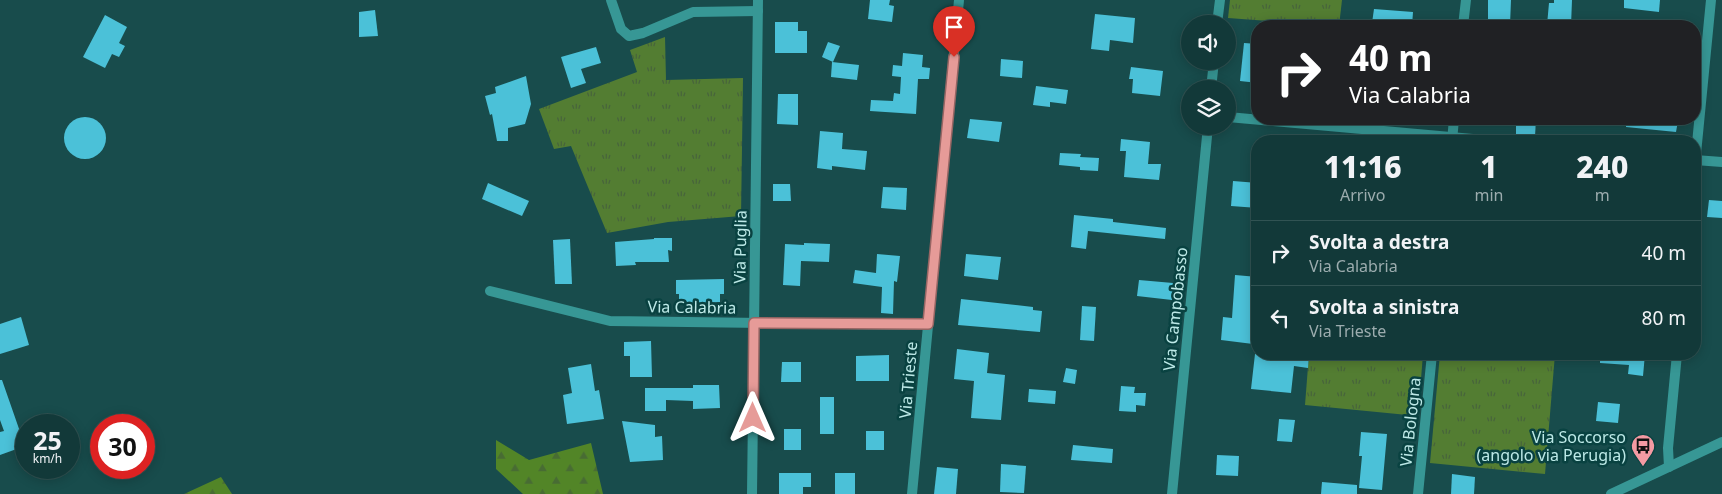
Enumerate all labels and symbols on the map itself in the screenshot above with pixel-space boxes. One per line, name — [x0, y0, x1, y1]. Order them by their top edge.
pin — [933, 6, 975, 57]
street label: Via Puglia — [728, 210, 752, 284]
street label: Via Campobasso — [1158, 246, 1192, 372]
street label: Via Calabria — [648, 295, 736, 319]
street label: Via Trieste — [894, 341, 922, 419]
street label: Via Bologna — [1394, 376, 1426, 468]
position arrow — [726, 391, 778, 443]
speed limit sign: 30 — [90, 414, 155, 479]
place label: Via Soccorso (angolo via Perugia) — [1477, 426, 1626, 466]
bus stop icon: Via Soccorso (angolo via Perugia) — [1630, 433, 1656, 467]

